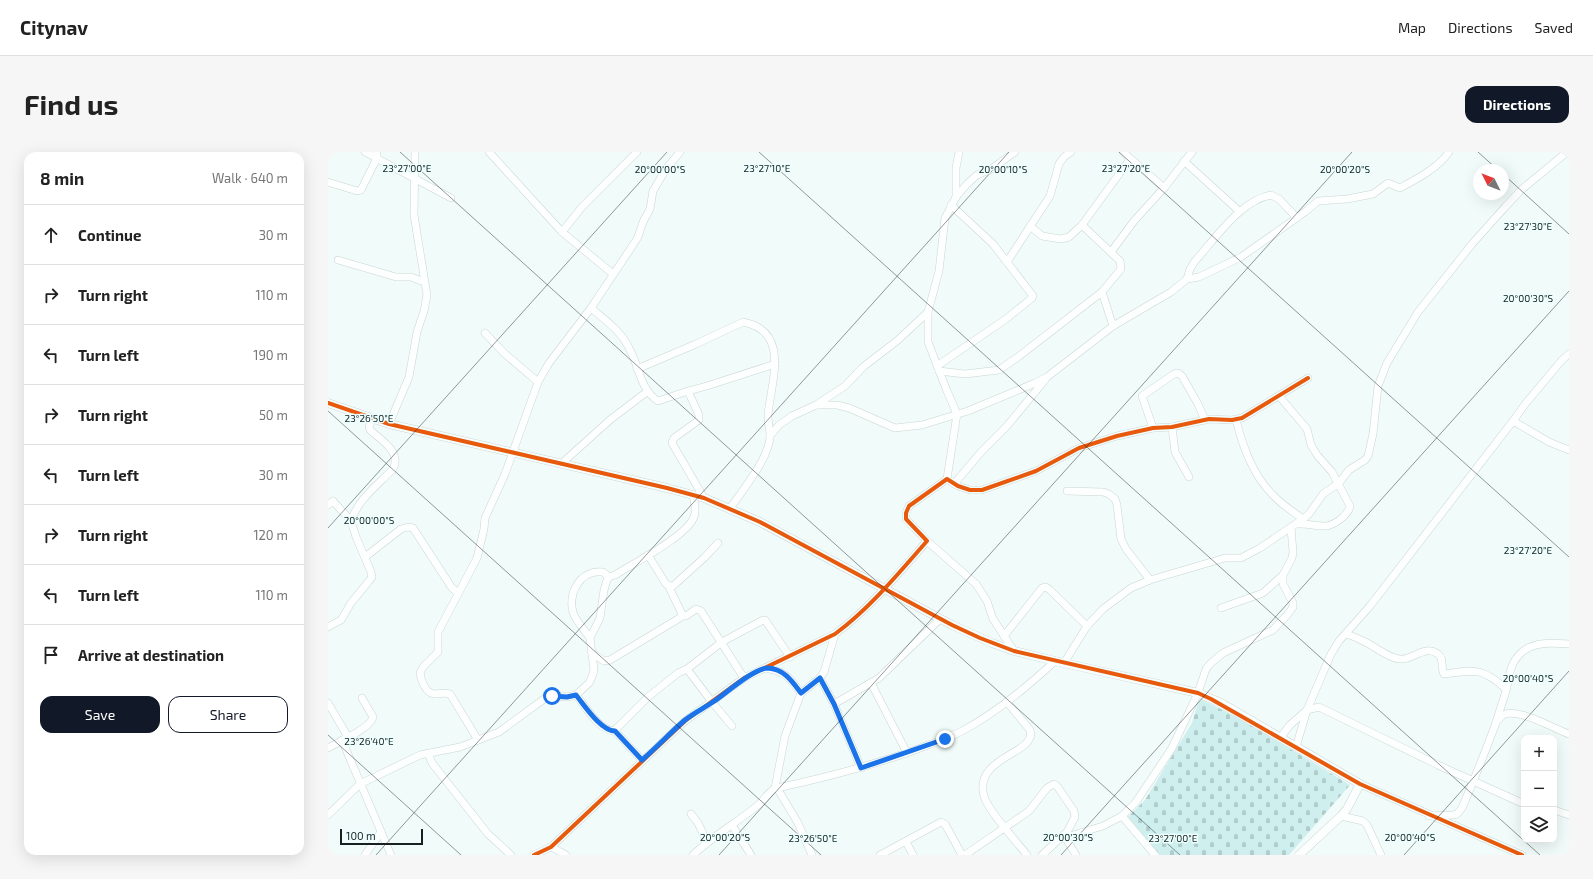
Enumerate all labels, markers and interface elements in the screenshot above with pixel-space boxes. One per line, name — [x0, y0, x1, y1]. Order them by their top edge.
text: Citynav — [20, 16, 88, 39]
text: Map — [1398, 19, 1426, 36]
text: Directions — [1448, 19, 1513, 36]
text: Saved — [1535, 19, 1573, 36]
button: Directions — [1465, 86, 1569, 123]
text: Find us — [24, 87, 118, 121]
text: 23°27'00"E — [383, 162, 432, 174]
text: 23°27'10"E — [744, 162, 791, 174]
text: 23°27'20"E — [1102, 162, 1151, 174]
text: 20°00'00"S — [635, 163, 686, 175]
text: 20°00'10"S — [979, 163, 1028, 175]
text: 20°00'20"S — [1320, 163, 1370, 175]
north arrow — [1473, 164, 1509, 200]
text: 8 min — [40, 168, 84, 188]
text: Walk · 640 m — [212, 170, 288, 186]
text: 23°27'30"E — [1504, 220, 1553, 232]
icon: ahead — [40, 224, 62, 246]
text: Continue — [78, 226, 141, 244]
text: 30 m — [259, 227, 288, 243]
icon: right — [40, 284, 62, 306]
text: Turn right — [78, 286, 148, 304]
text: 110 m — [256, 287, 288, 303]
text: 20°00'30"S — [1503, 292, 1553, 304]
icon: left — [40, 344, 62, 366]
text: Turn left — [78, 346, 139, 364]
text: 190 m — [253, 347, 288, 363]
icon: right — [40, 404, 62, 426]
text: Turn right — [78, 406, 148, 424]
text: 50 m — [259, 407, 288, 423]
text: 23°26'50"E — [345, 412, 394, 424]
icon: left — [40, 464, 62, 486]
text: Turn left — [78, 466, 139, 484]
text: 30 m — [259, 467, 288, 483]
text: 20°00'00"S — [344, 514, 395, 526]
icon: right — [40, 524, 62, 546]
text: Turn right — [78, 526, 148, 544]
text: 120 m — [253, 527, 288, 543]
text: 23°27'20"E — [1504, 544, 1553, 556]
icon: left — [40, 584, 62, 606]
text: Turn left — [78, 586, 139, 604]
text: 110 m — [256, 587, 288, 603]
icon: arrive — [40, 644, 62, 666]
text: Arrive at destination — [78, 646, 224, 664]
text: 20°00'40"S — [1503, 672, 1554, 684]
route start — [543, 687, 561, 705]
button: Save — [40, 696, 160, 733]
button: Share — [168, 696, 288, 733]
route end — [936, 730, 954, 748]
text: 23°26'40"E — [344, 735, 394, 747]
map controls — [1521, 735, 1557, 843]
button: + — [1521, 735, 1557, 771]
button: − — [1521, 771, 1557, 807]
button: layers — [1521, 807, 1557, 843]
scale bar — [340, 827, 423, 846]
text: 100 m — [346, 829, 376, 842]
text: 20°00'20"S — [700, 831, 750, 843]
text: 20°00'30"S — [1043, 831, 1093, 843]
text: 20°00'40"S — [1385, 831, 1436, 843]
text: 23°26'50"E — [789, 832, 838, 844]
text: 23°27'00"E — [1149, 832, 1198, 844]

